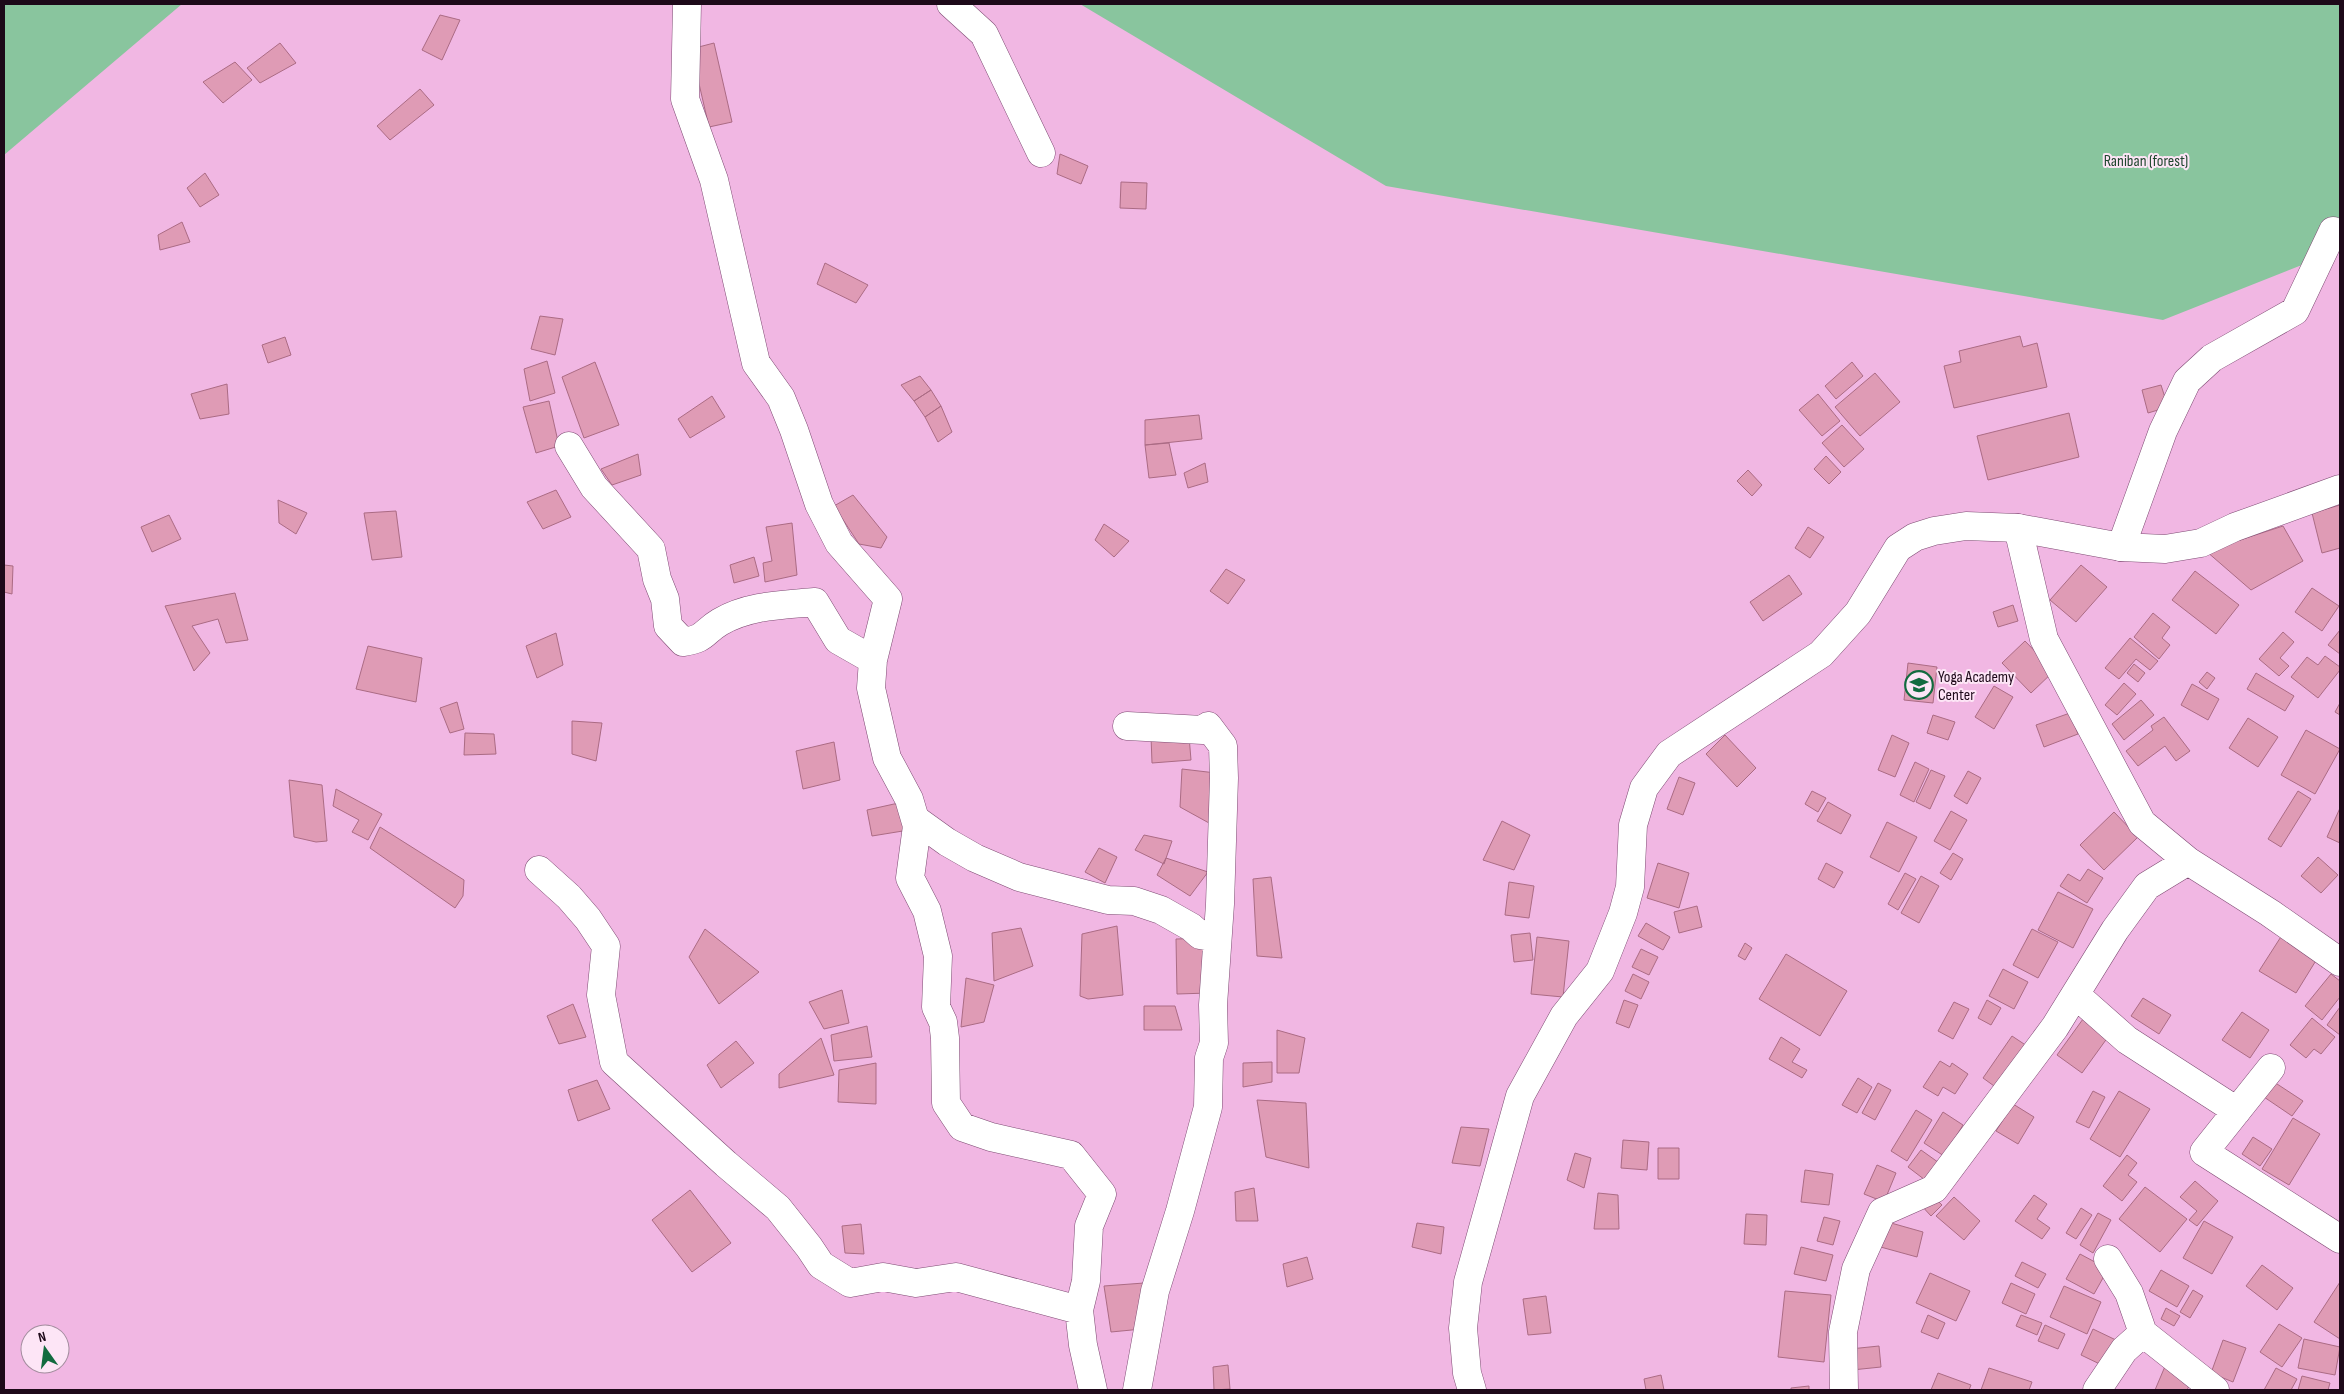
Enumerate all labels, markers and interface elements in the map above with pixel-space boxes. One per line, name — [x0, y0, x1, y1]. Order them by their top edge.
park label: Raniban (forest) — [2104, 152, 2188, 171]
place label: Yoga Academy Center — [1938, 668, 2014, 705]
school or university icon: Yoga Academy Center — [1904, 670, 1934, 700]
north arrow — [20, 1324, 70, 1374]
text: N — [36, 1328, 48, 1346]

